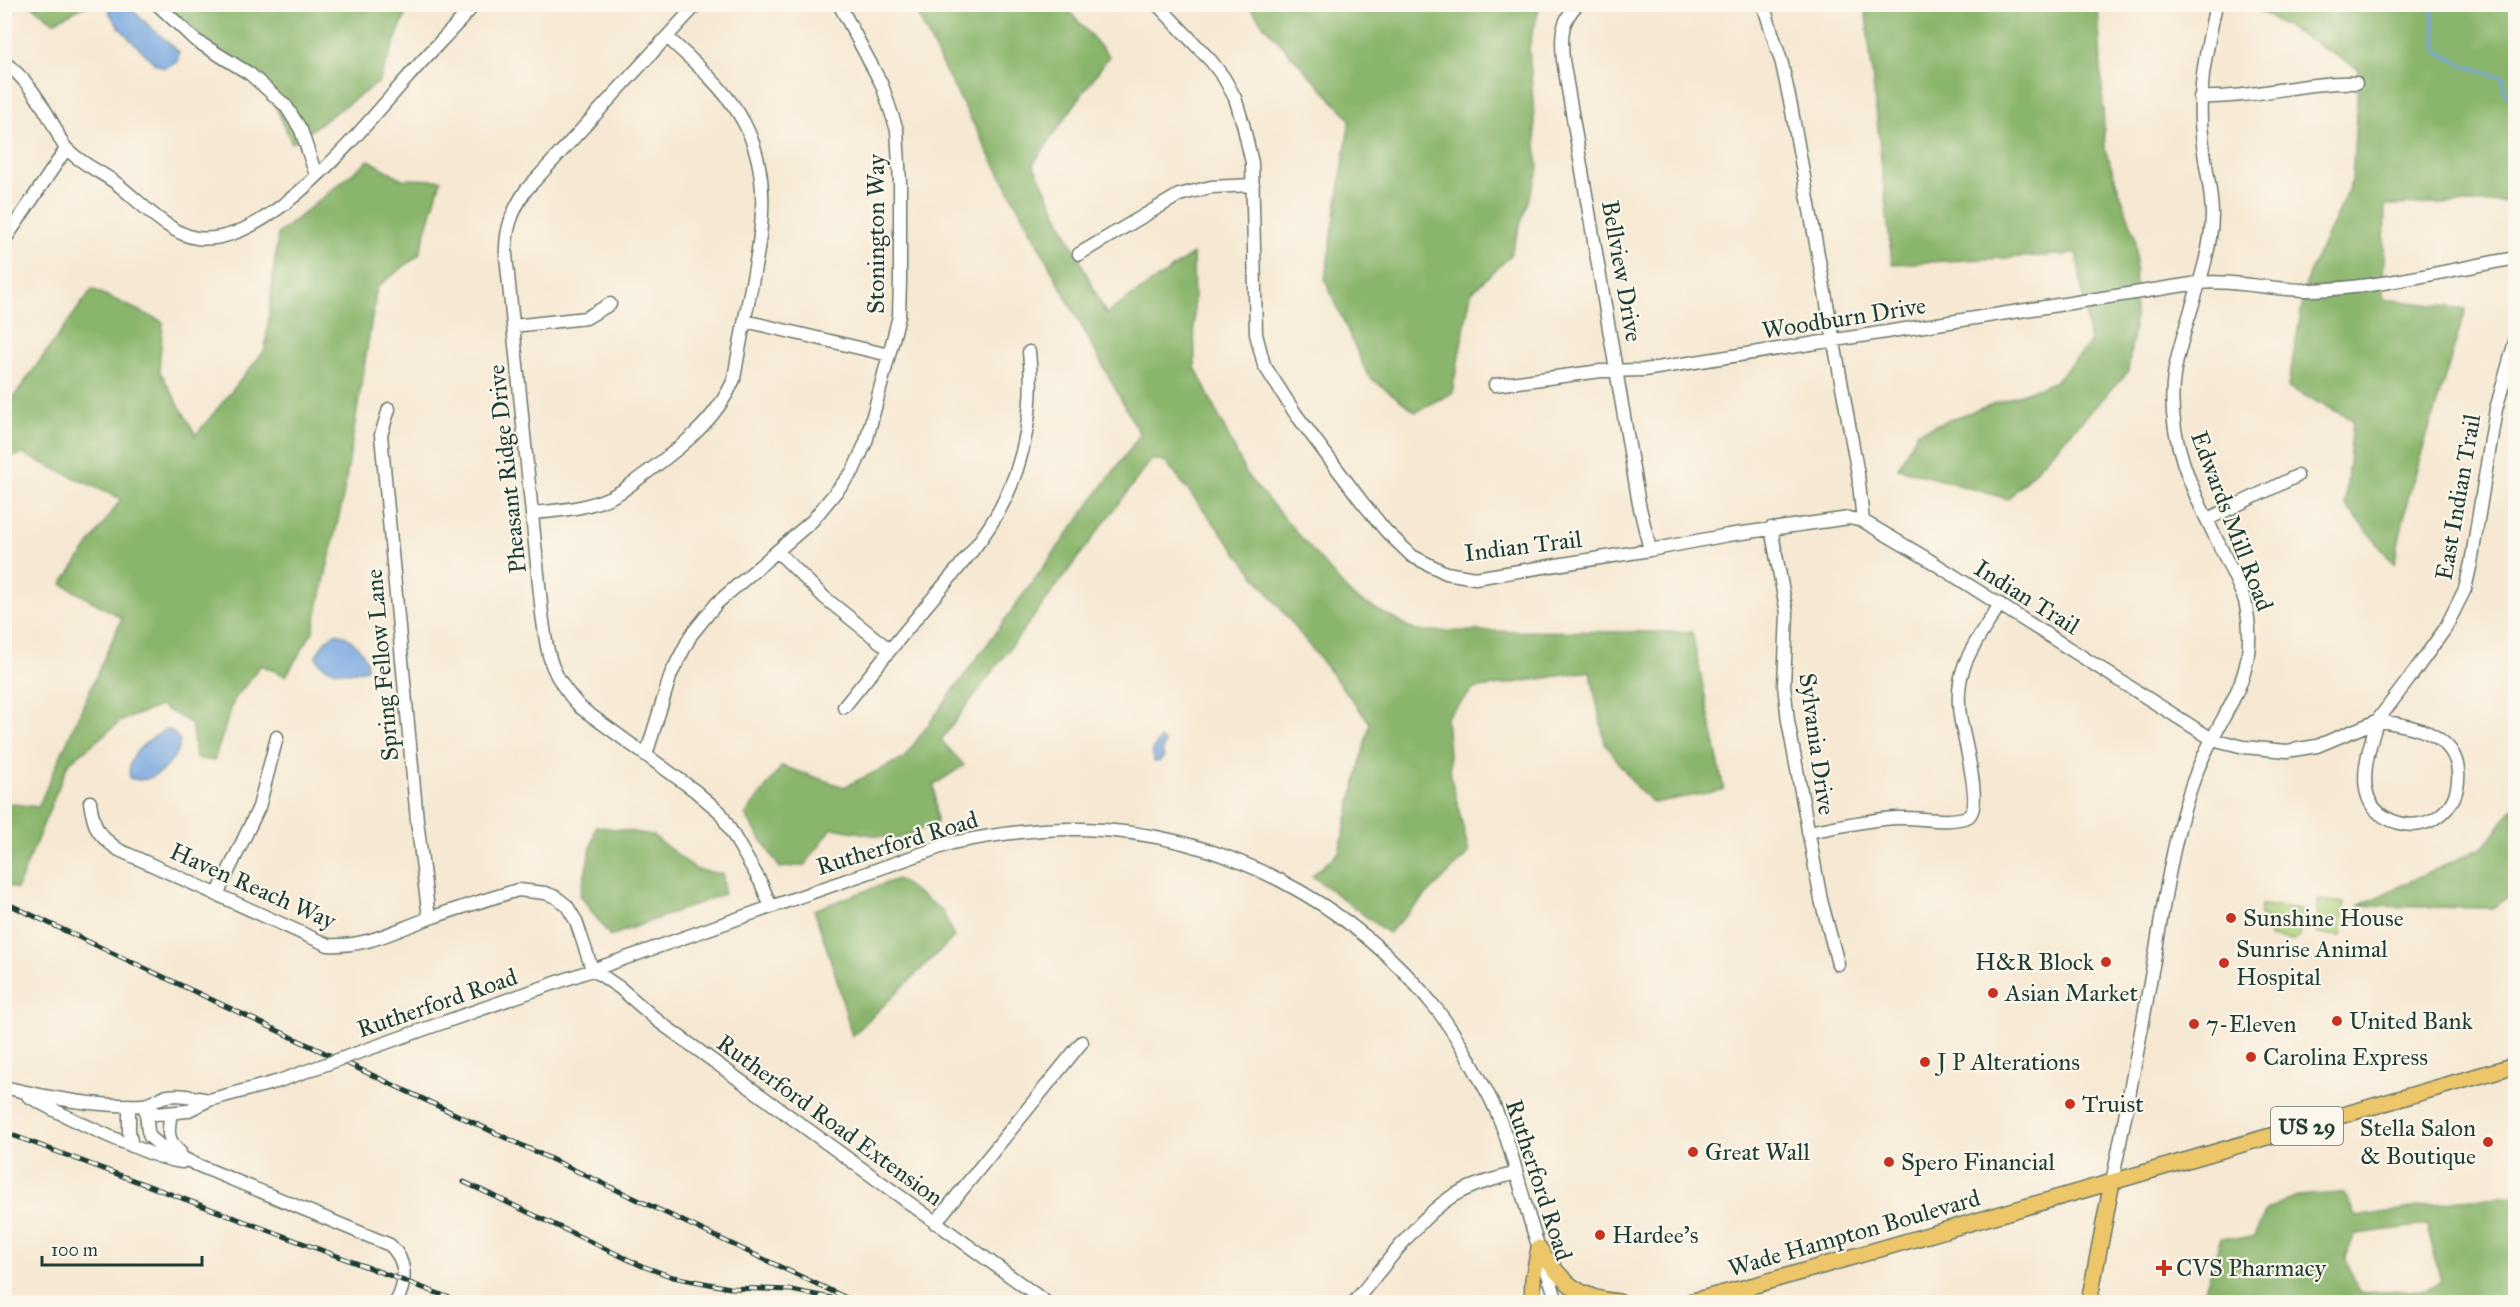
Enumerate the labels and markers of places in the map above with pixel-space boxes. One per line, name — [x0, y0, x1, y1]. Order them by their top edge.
place label: Sunshine House — [2243, 903, 2404, 933]
marker: Sunshine House — [2224, 911, 2238, 925]
place label: Sunrise Animal Hospital — [2236, 934, 2388, 992]
place label: H&R Block — [1975, 947, 2095, 977]
marker: H&R Block — [2099, 955, 2113, 969]
marker: Sunrise Animal Hospital — [2217, 956, 2231, 970]
place label: Asian Market — [2004, 978, 2138, 1008]
marker: Asian Market — [1986, 986, 2000, 1000]
place label: United Bank — [2349, 1006, 2474, 1036]
place label: 7-Eleven — [2206, 1009, 2296, 1039]
marker: United Bank — [2330, 1014, 2344, 1028]
marker: 7-Eleven — [2187, 1017, 2201, 1031]
place label: Carolina Express — [2263, 1042, 2428, 1072]
place label: J P Alterations — [1934, 1047, 2080, 1077]
marker: Carolina Express — [2244, 1050, 2258, 1064]
marker: J P Alterations — [1918, 1055, 1932, 1069]
place label: Truist — [2082, 1089, 2144, 1119]
marker: Truist — [2063, 1097, 2077, 1111]
place label: Stella Salon & Boutique — [2360, 1113, 2476, 1171]
marker: Stella Salon & Boutique — [2481, 1135, 2495, 1149]
place label: Great Wall — [1705, 1137, 1810, 1167]
marker: Great Wall — [1686, 1145, 1700, 1159]
place label: Spero Financial — [1901, 1147, 2055, 1177]
marker: Spero Financial — [1882, 1155, 1896, 1169]
place label: Hardee's — [1612, 1220, 1698, 1250]
marker: Hardee's — [1593, 1228, 1607, 1242]
place label: CVS Pharmacy — [2176, 1253, 2327, 1283]
marker: CVS Pharmacy — [2157, 1261, 2171, 1275]

